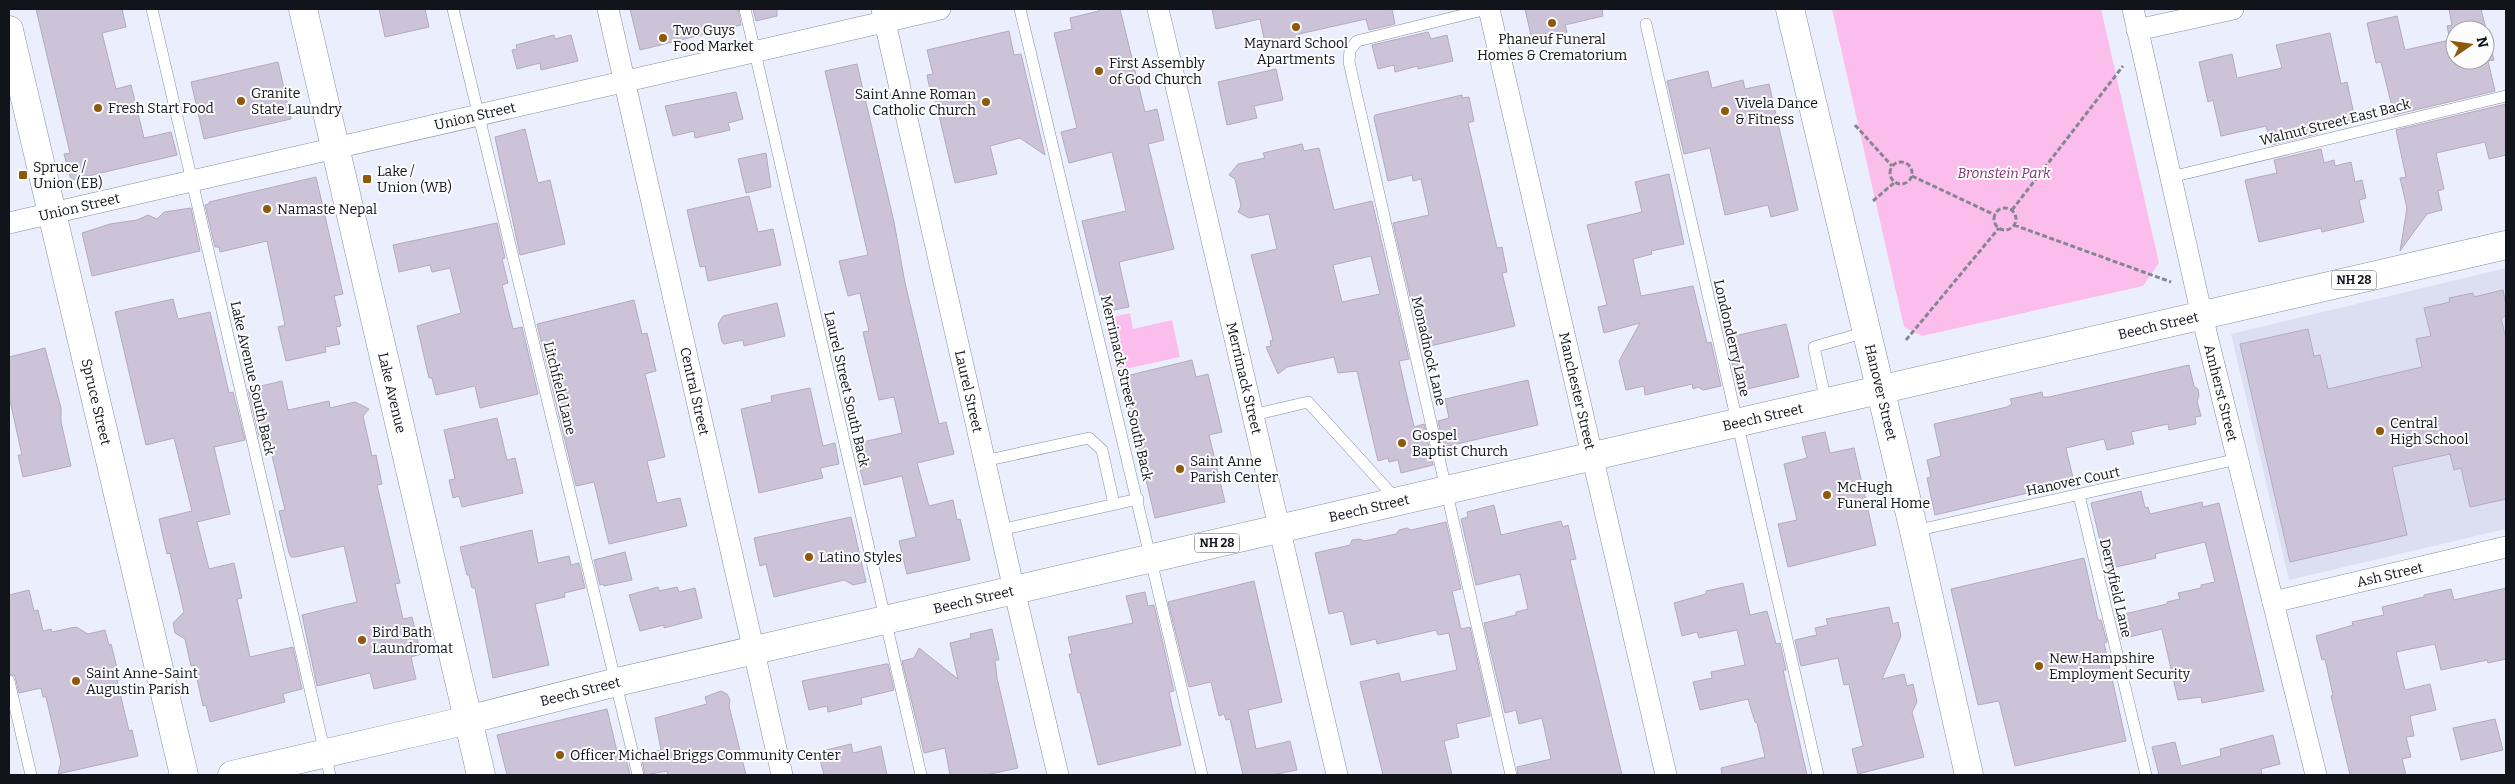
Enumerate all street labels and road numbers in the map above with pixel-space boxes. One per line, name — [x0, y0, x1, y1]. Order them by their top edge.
street label: Walnut Street East Back — [2258, 96, 2412, 149]
street label: Union Street — [433, 99, 517, 134]
street label: Union Street — [37, 190, 122, 225]
road number: NH 28 — [2332, 270, 2376, 290]
street label: Londonderry Lane — [1710, 278, 1753, 398]
street label: Merrimack Street South Back — [1097, 294, 1156, 482]
street label: Monadnock Lane — [1408, 295, 1449, 407]
street label: Lake Avenue South Back — [226, 299, 279, 457]
street label: Beech Street — [2116, 308, 2200, 343]
street label: Laurel Street South Back — [820, 310, 873, 469]
street label: Merrimack Street — [1222, 321, 1265, 436]
street label: Manchester Street — [1555, 331, 1599, 451]
street label: Litchfield Lane — [540, 340, 579, 437]
street label: Hanover Street — [1861, 342, 1900, 442]
street label: Amherst Street — [2200, 343, 2241, 444]
street label: Central Street — [676, 346, 713, 437]
street label: Laurel Street — [951, 349, 986, 434]
street label: Lake Avenue — [374, 351, 409, 435]
street label: Spruce Street — [78, 357, 114, 447]
street label: Beech Street — [1721, 400, 1805, 435]
street label: Hanover Court — [2025, 463, 2122, 500]
street label: Beech Street — [1327, 491, 1411, 526]
road number: NH 28 — [1194, 534, 1240, 552]
street label: Derryfield Lane — [2096, 537, 2135, 639]
street label: Ash Street — [2355, 559, 2425, 591]
street label: Beech Street — [932, 582, 1016, 618]
street label: Beech Street — [538, 674, 622, 710]

